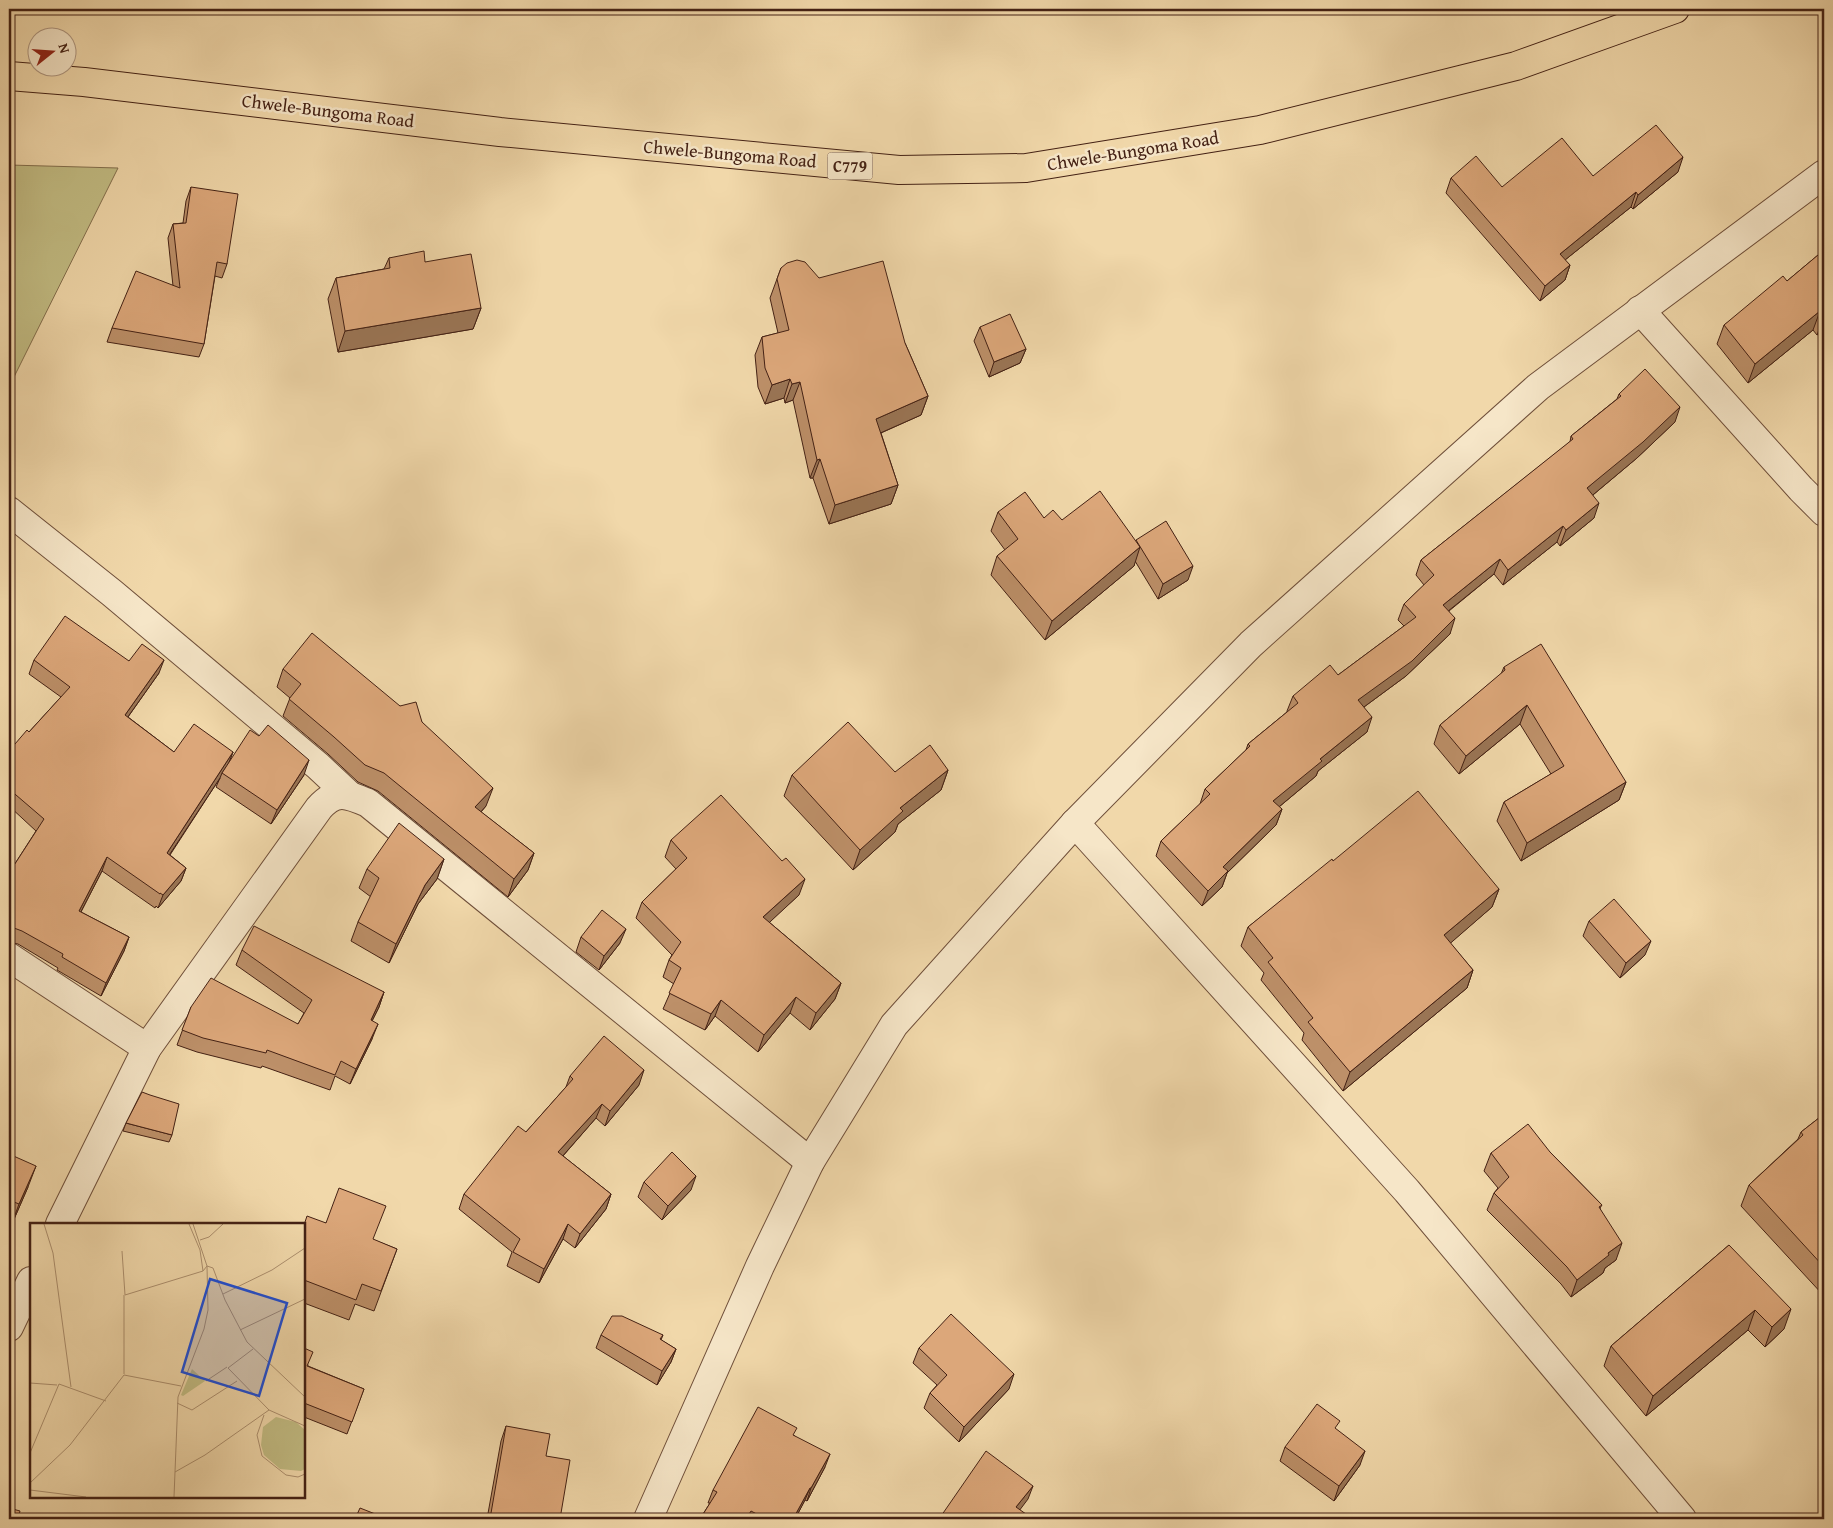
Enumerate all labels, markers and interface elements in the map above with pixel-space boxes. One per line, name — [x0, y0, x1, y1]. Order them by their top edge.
north arrow — [28, 28, 78, 78]
text: N — [54, 41, 76, 56]
street label: Chwele-Bungoma Road — [240, 87, 416, 135]
street label: Chwele-Bungoma Road — [1045, 124, 1221, 177]
street label: Chwele-Bungoma Road — [642, 132, 818, 175]
road number: C779 — [828, 153, 872, 180]
inset map — [30, 1223, 305, 1498]

